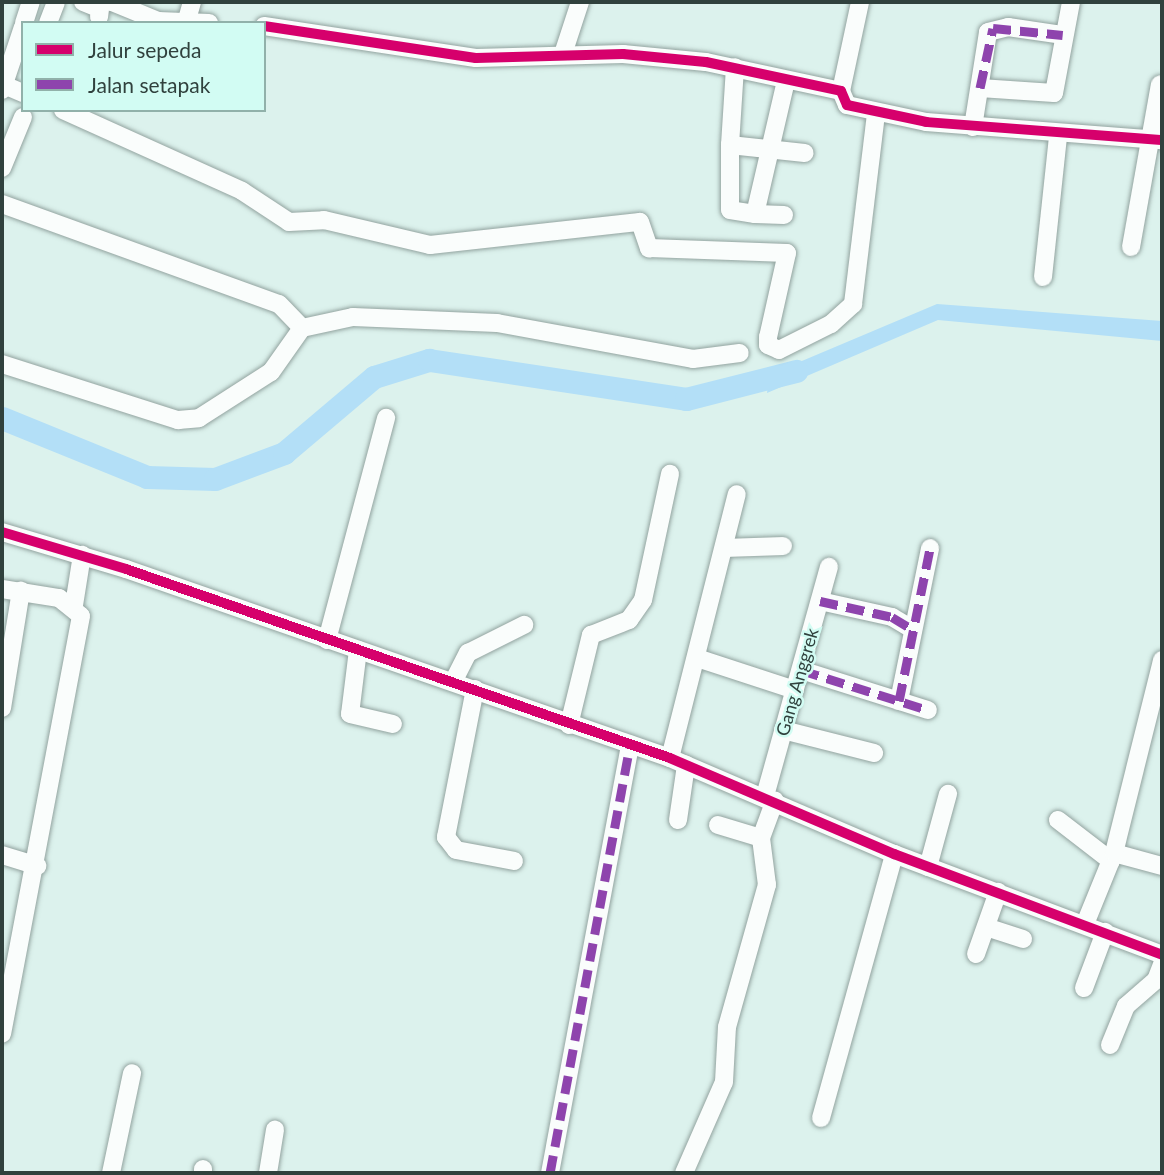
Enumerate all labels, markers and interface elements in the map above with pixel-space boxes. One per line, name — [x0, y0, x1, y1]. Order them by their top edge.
legend — [21, 21, 266, 112]
text: Jalur sepeda — [88, 37, 201, 62]
text: Jalan setapak — [88, 72, 210, 97]
street label: Gang Anggrek — [771, 625, 823, 739]

